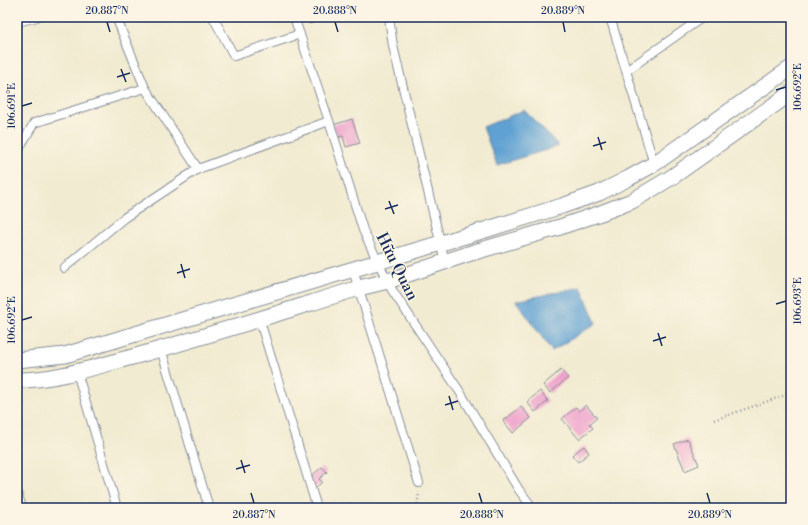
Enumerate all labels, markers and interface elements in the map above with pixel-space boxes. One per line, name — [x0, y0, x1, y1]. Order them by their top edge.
text: 20.887°N — [86, 5, 129, 17]
text: 20.888°N — [313, 5, 358, 17]
text: 20.889°N — [541, 5, 586, 17]
text: 106.692°E — [792, 63, 804, 111]
text: 106.691°E — [6, 83, 18, 129]
street label: Hữu Quan — [371, 229, 423, 304]
text: 106.693°E — [792, 277, 804, 325]
text: 106.692°E — [6, 296, 18, 344]
text: 20.887°N — [233, 509, 276, 521]
text: 20.888°N — [460, 509, 505, 521]
text: 20.889°N — [688, 509, 733, 521]

